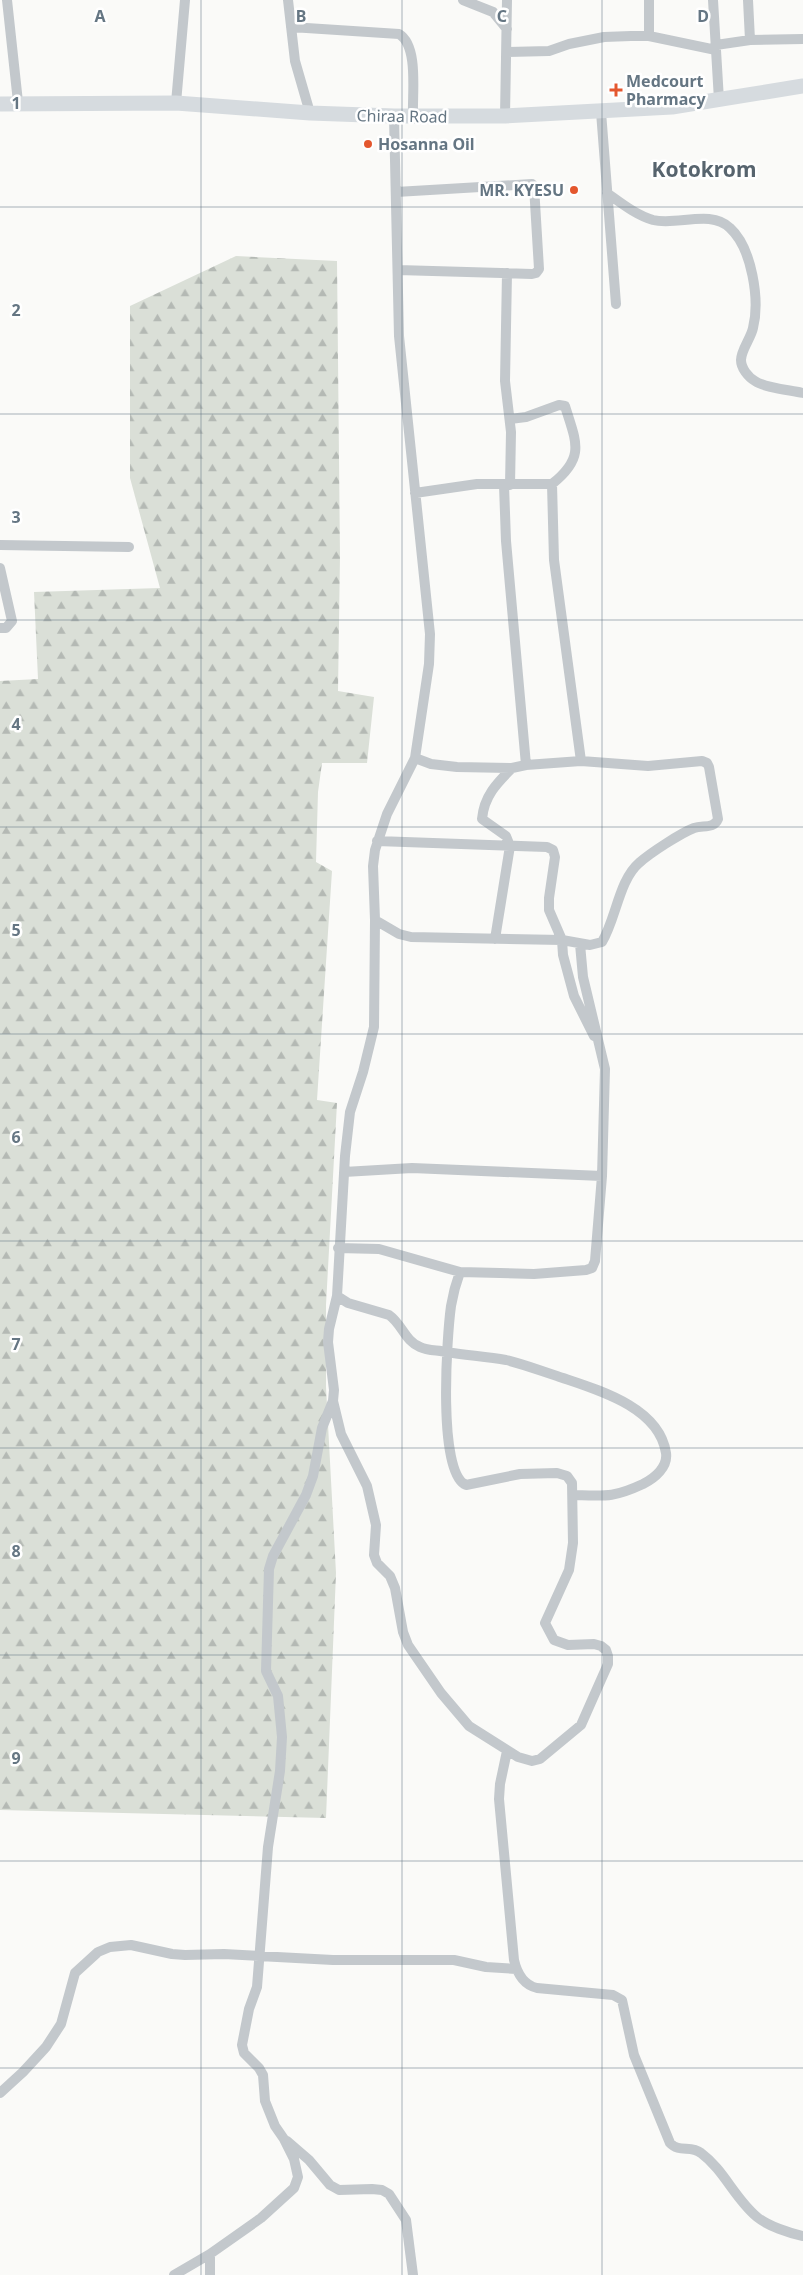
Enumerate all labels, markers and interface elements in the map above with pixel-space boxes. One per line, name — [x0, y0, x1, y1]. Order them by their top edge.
text: A — [94, 5, 106, 27]
text: B — [296, 5, 306, 27]
text: C — [497, 5, 507, 27]
text: D — [697, 5, 709, 27]
place label: Medcourt Pharmacy — [626, 70, 707, 110]
marker: Medcourt Pharmacy — [610, 84, 622, 96]
text: 1 — [11, 92, 21, 114]
street label: Chiraa Road — [356, 104, 448, 128]
place label: Hosanna Oil — [378, 133, 475, 155]
marker: Hosanna Oil — [362, 138, 374, 150]
district label: Kotokrom — [652, 155, 756, 183]
place label: MR. KYESU — [479, 179, 564, 201]
marker: MR. KYESU — [568, 184, 580, 196]
text: 2 — [11, 299, 21, 321]
text: 3 — [11, 506, 21, 528]
text: 4 — [11, 713, 21, 735]
text: 5 — [11, 919, 21, 941]
text: 6 — [11, 1126, 21, 1148]
text: 7 — [11, 1333, 21, 1355]
text: 8 — [11, 1540, 21, 1562]
text: 9 — [11, 1747, 21, 1769]

